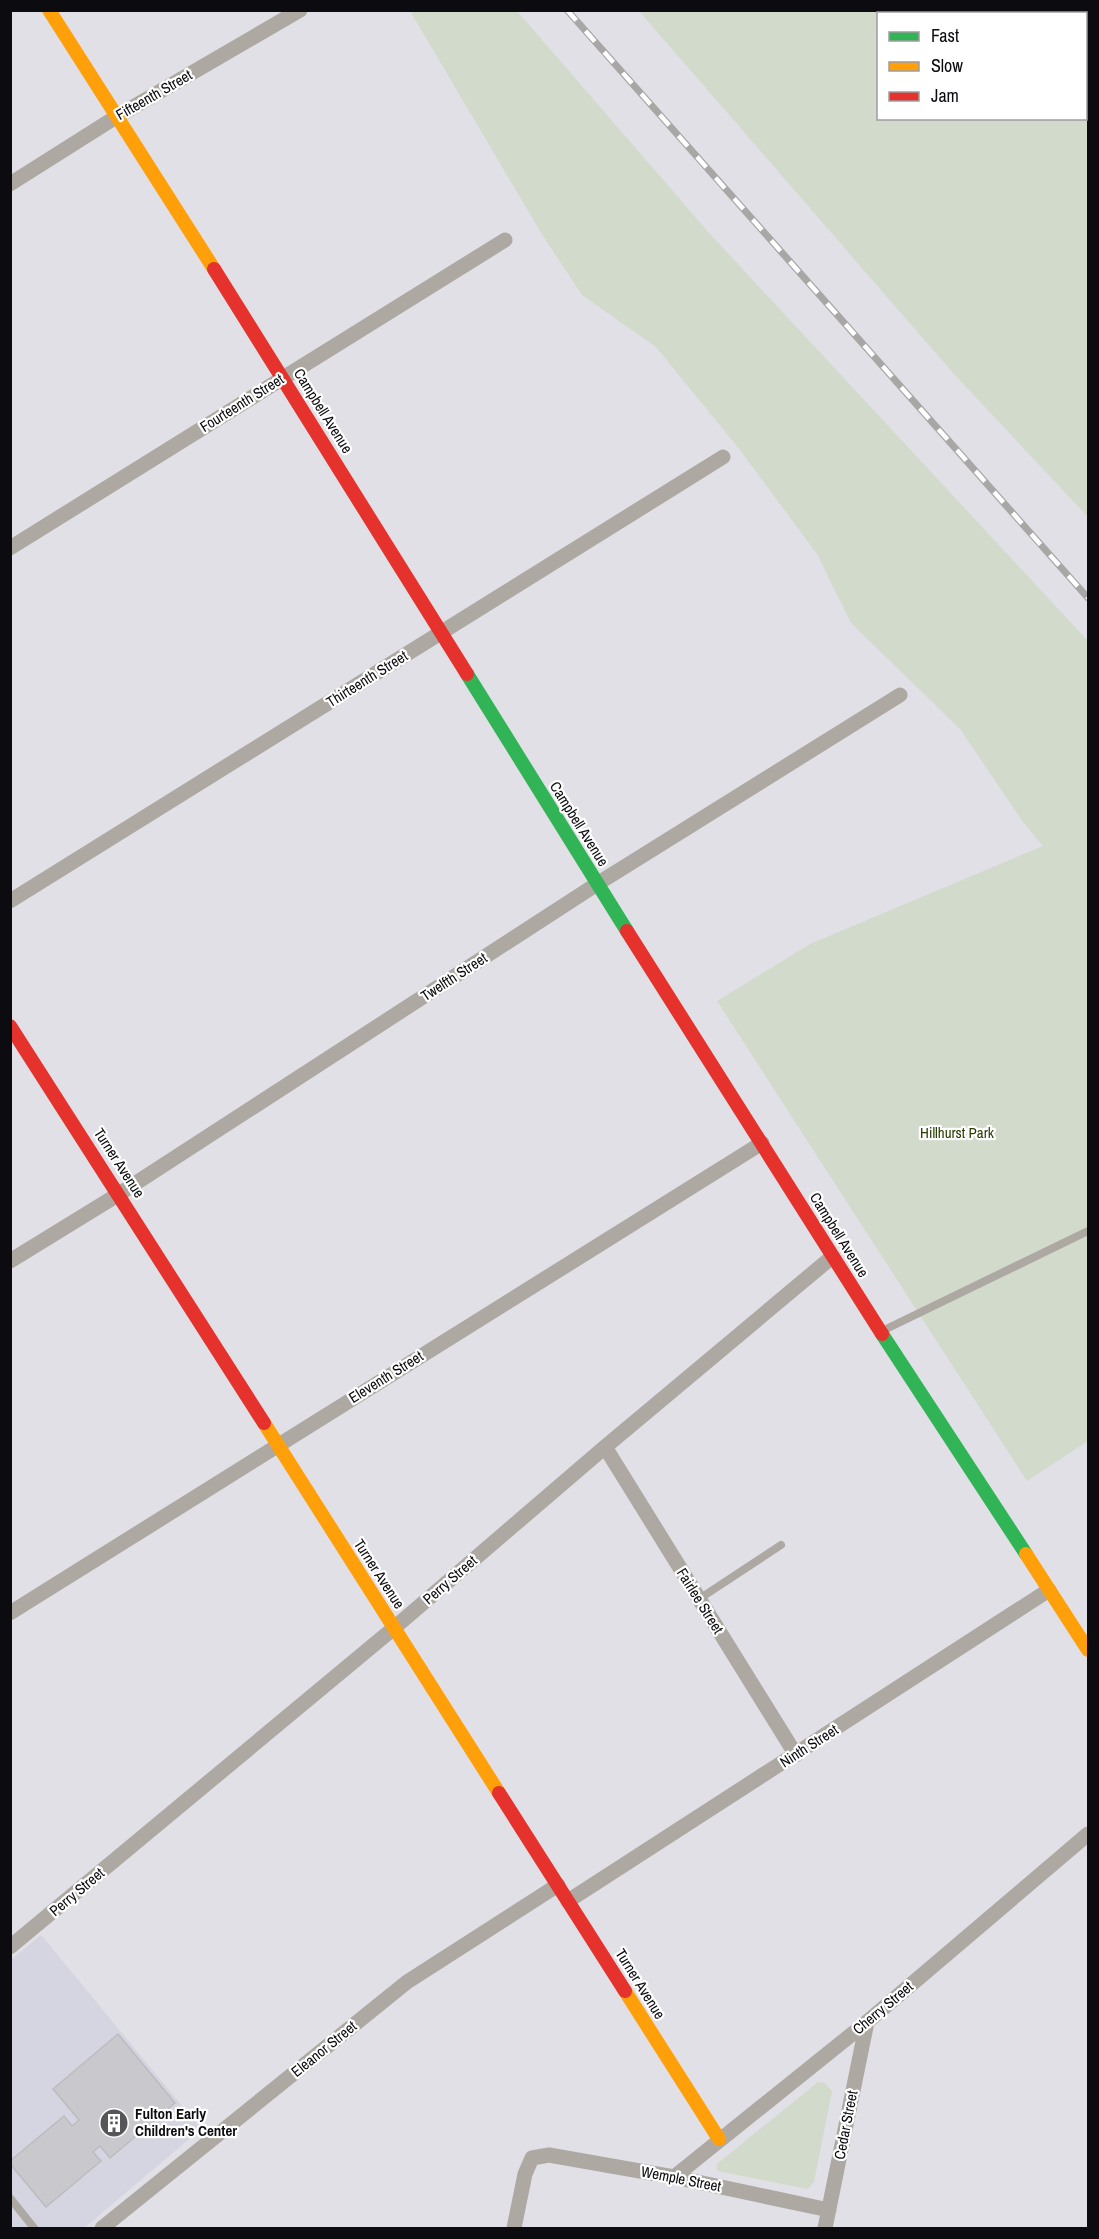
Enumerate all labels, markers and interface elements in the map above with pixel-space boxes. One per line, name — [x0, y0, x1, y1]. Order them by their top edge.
legend — [877, 12, 1087, 120]
text: Fast — [931, 23, 959, 48]
text: Slow — [931, 53, 963, 78]
street label: Fifteenth Street — [112, 64, 196, 125]
text: Jam — [931, 83, 959, 108]
street label: Campbell Avenue — [289, 364, 358, 457]
street label: Fourteenth Street — [196, 368, 288, 437]
street label: Thirteenth Street — [322, 645, 412, 712]
street label: Campbell Avenue — [545, 777, 614, 870]
street label: Twelfth Street — [416, 947, 491, 1006]
park label: Hillhurst Park — [920, 1122, 995, 1143]
street label: Turner Avenue — [89, 1124, 150, 1202]
street label: Campbell Avenue — [805, 1188, 874, 1281]
street label: Eleventh Street — [345, 1345, 427, 1408]
street label: Turner Avenue — [349, 1535, 410, 1613]
street label: Perry Street — [418, 1550, 482, 1609]
street label: Fairlee Street — [672, 1564, 729, 1638]
street label: Ninth Street — [775, 1719, 842, 1772]
street label: Perry Street — [45, 1862, 109, 1921]
street label: Turner Avenue — [610, 1944, 670, 2023]
street label: Cherry Street — [848, 1976, 918, 2039]
street label: Eleanor Street — [287, 2015, 361, 2082]
street label: Cedar Street — [829, 2088, 863, 2161]
place label: Fulton Early Children's Center — [135, 2103, 237, 2141]
building icon: Fulton Early Children's Center — [98, 2107, 130, 2139]
street label: Wemple Street — [639, 2160, 723, 2197]

